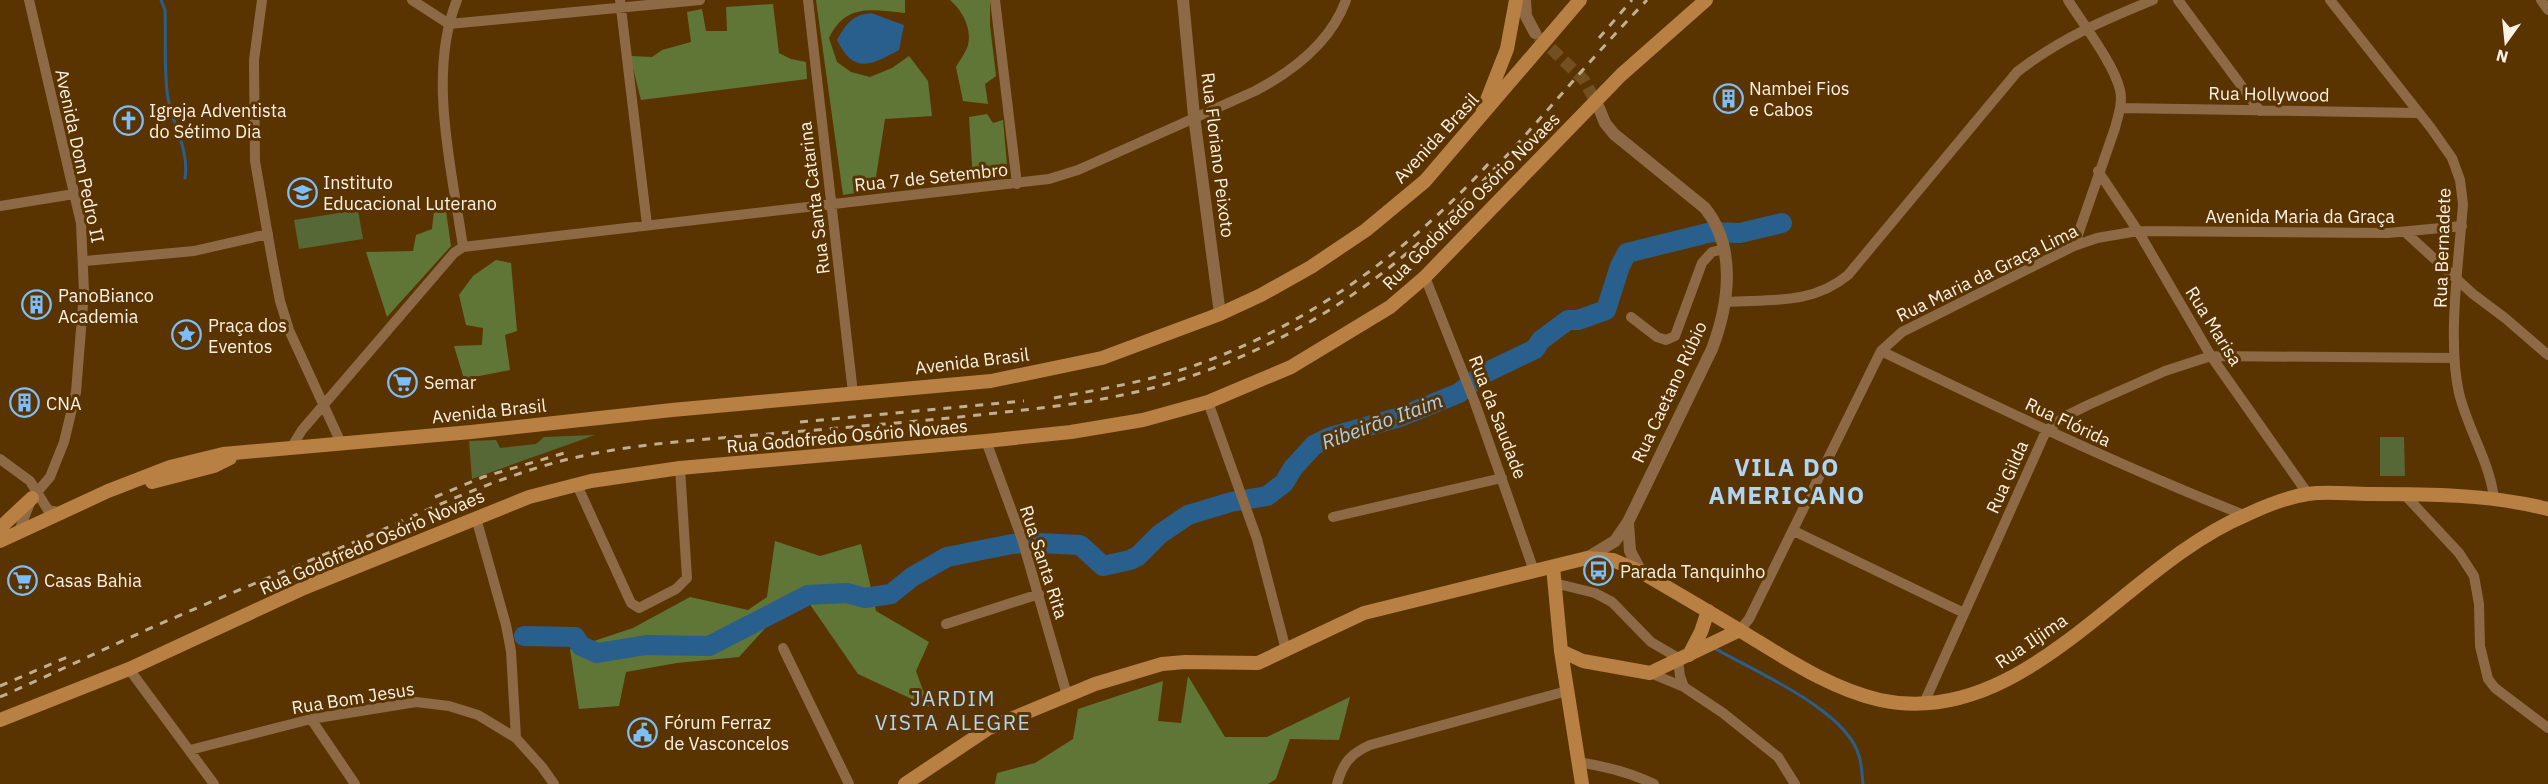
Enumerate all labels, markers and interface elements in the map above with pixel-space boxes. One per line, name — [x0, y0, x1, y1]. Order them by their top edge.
north arrow — [2476, 12, 2536, 72]
text: N — [2494, 45, 2510, 68]
street label: Avenida Dom Pedro II — [50, 67, 110, 245]
street label: Rua Floriano Peixoto — [1196, 71, 1240, 239]
place label: Nambei Fios e Cabos — [1749, 77, 1850, 121]
street label: Rua Hollywood — [2208, 81, 2330, 107]
building icon: Nambei Fios e Cabos — [1712, 82, 1744, 114]
street label: Avenida Brasil — [1388, 88, 1484, 188]
place label: Igreja Adventista do Sétimo Dia — [149, 99, 287, 143]
church icon: Igreja Adventista do Sétimo Dia — [112, 104, 144, 136]
street label: Rua Godofredo Osório Novaes — [1377, 107, 1565, 295]
street label: Rua Santa Catarina — [793, 120, 835, 276]
street label: Rua 7 de Setembro — [853, 157, 1009, 197]
place label: Instituto Educacional Luterano — [323, 171, 497, 215]
school or university icon: Instituto Educacional Luterano — [286, 176, 318, 208]
street label: Rua Bernadete — [2428, 187, 2456, 308]
street label: Avenida Maria da Graça — [2205, 205, 2395, 228]
street label: Rua Maria da Graça Lima — [1892, 219, 2082, 327]
street label: Rua Marisa — [2181, 282, 2248, 370]
place label: PanoBianco Academia — [58, 284, 154, 328]
building icon: PanoBianco Academia — [21, 289, 53, 321]
place label: Praça dos Eventos — [208, 314, 287, 358]
street label: Rua Caetano Rúbio — [1626, 318, 1712, 466]
place icon: Praça dos Eventos — [171, 319, 203, 351]
street label: Avenida Brasil — [914, 343, 1031, 379]
street label: Rua da Saudade — [1464, 352, 1532, 482]
supermarket icon: Semar — [387, 366, 419, 398]
place label: Semar — [424, 371, 477, 394]
building icon: CNA — [9, 387, 41, 419]
water label: Ribeirão Itaim — [1318, 387, 1446, 455]
place label: CNA — [46, 392, 82, 415]
street label: Rua Flórida — [2022, 392, 2115, 452]
street label: Avenida Brasil — [431, 394, 547, 428]
street label: Rua Godofredo Osório Novaes — [725, 414, 969, 458]
street label: Rua Gilda — [1981, 437, 2033, 517]
district label: VILA DO AMERICANO — [1708, 451, 1866, 511]
street label: Rua Godofredo Osório Novaes — [256, 484, 488, 600]
street label: Rua Santa Rita — [1015, 502, 1073, 622]
bus stop icon: Parada Tanquinho — [1583, 555, 1615, 587]
place label: Parada Tanquinho — [1620, 560, 1765, 583]
supermarket icon: Casas Bahia — [7, 564, 39, 596]
place label: Casas Bahia — [44, 569, 142, 592]
street label: Rua Iljima — [1991, 608, 2072, 673]
street label: Rua Bom Jesus — [290, 677, 416, 719]
district label: JARDIM VISTA ALEGRE — [875, 684, 1031, 736]
place label: Fórum Ferraz de Vasconcelos — [664, 711, 789, 755]
public building icon: Fórum Ferraz de Vasconcelos — [627, 716, 659, 748]

